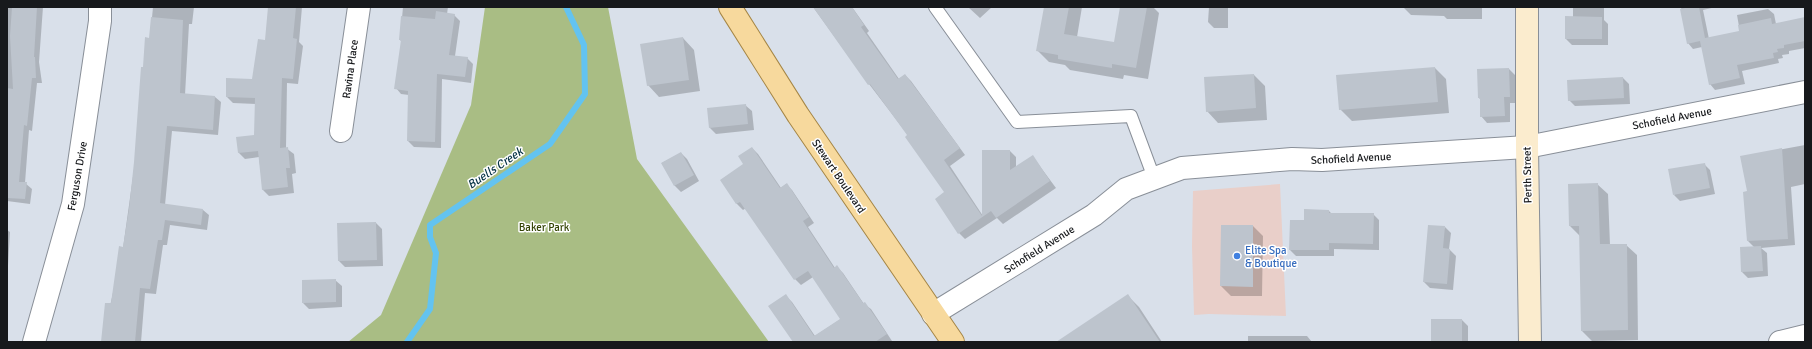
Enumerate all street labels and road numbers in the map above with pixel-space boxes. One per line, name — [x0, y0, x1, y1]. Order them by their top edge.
street label: Ravina Place — [340, 39, 361, 99]
street label: Schofield Avenue — [1631, 104, 1713, 133]
street label: Stewart Boulevard — [809, 137, 868, 216]
street label: Ferguson Drive — [65, 140, 90, 212]
street label: Perth Street — [1521, 146, 1534, 203]
street label: Schofield Avenue — [1310, 150, 1392, 167]
street label: Schofield Avenue — [1002, 223, 1077, 276]

